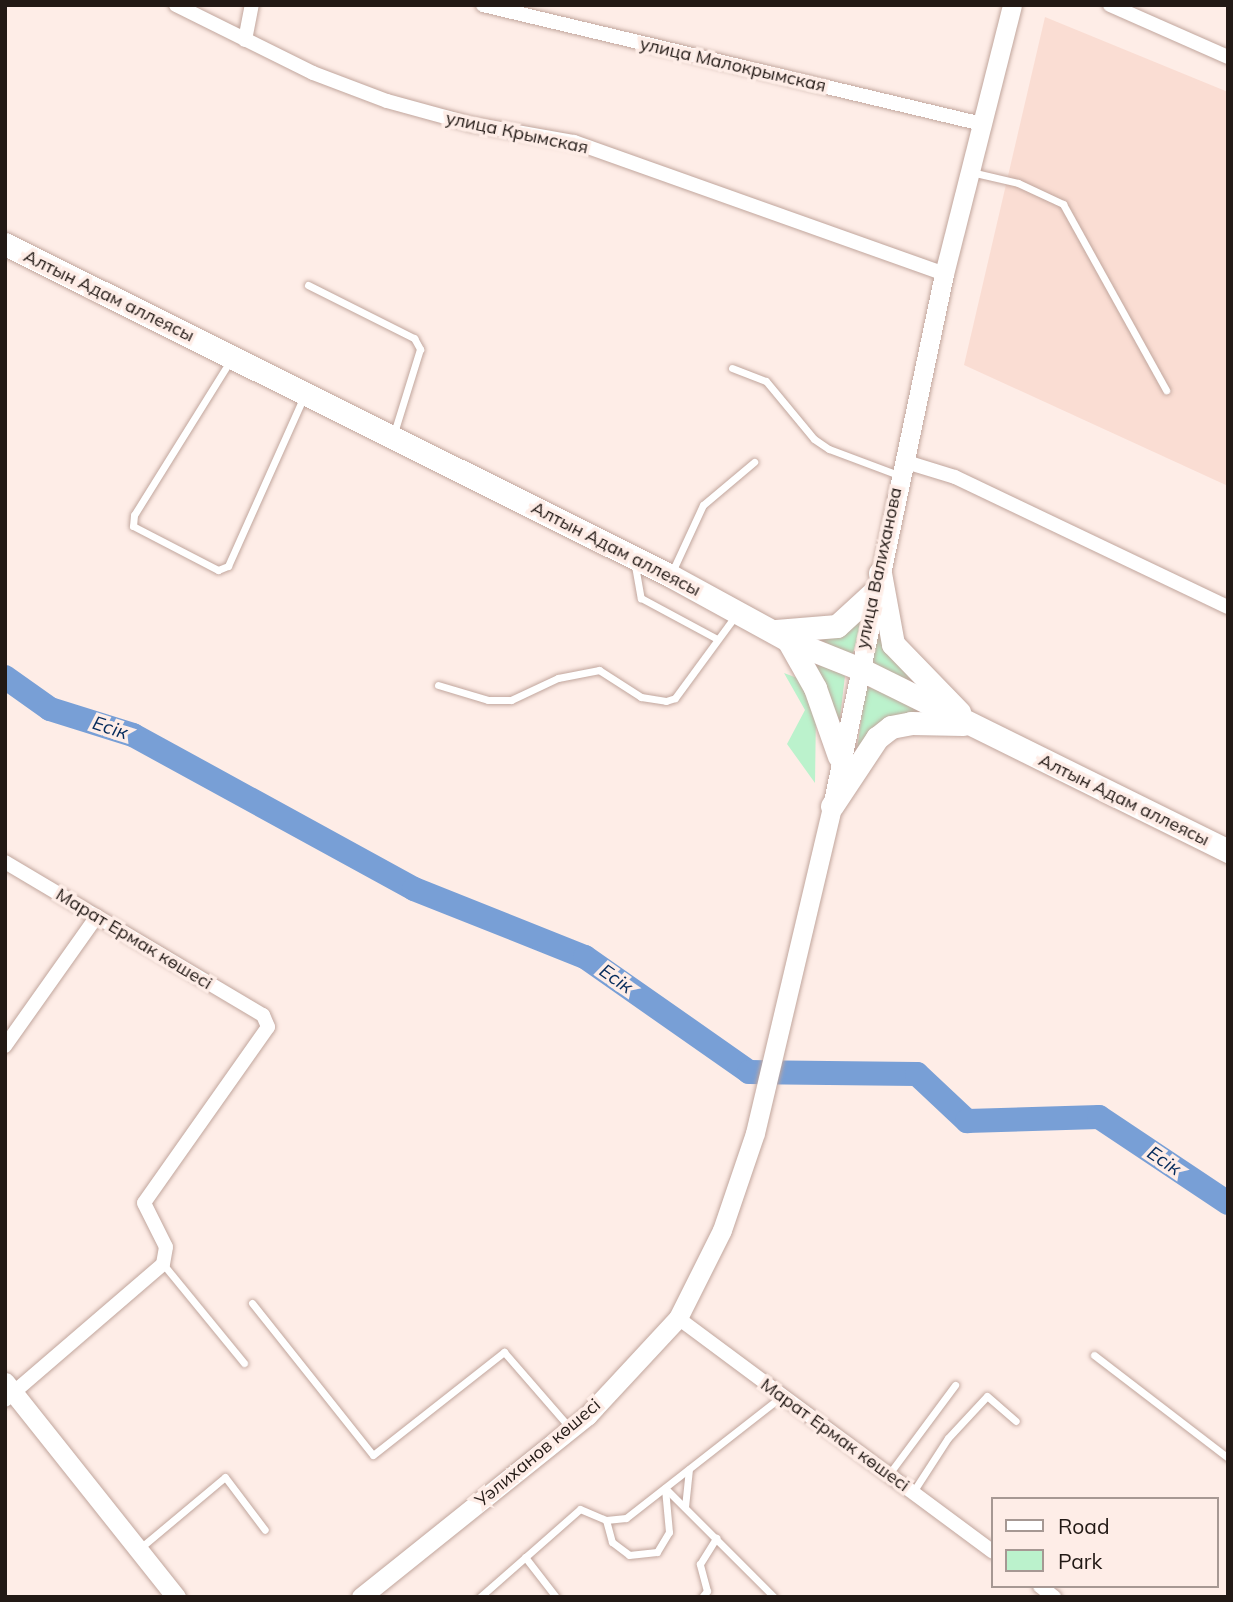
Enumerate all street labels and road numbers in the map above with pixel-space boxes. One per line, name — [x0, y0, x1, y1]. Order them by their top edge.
street label: улица Малокрымская — [638, 33, 828, 97]
street label: улица Крымская — [444, 107, 590, 159]
street label: Алтын Адам аллеясы — [20, 245, 198, 347]
street label: улица Валиханова — [851, 485, 907, 651]
street label: Алтын Адам аллеясы — [528, 497, 704, 601]
street label: Алтын Адам аллеясы — [1035, 749, 1213, 851]
street label: Марат Ермак көшесі — [52, 884, 216, 994]
street label: Марат Ермак көшесі — [756, 1374, 914, 1496]
street label: Уәлиханов көшесі — [471, 1394, 605, 1512]

